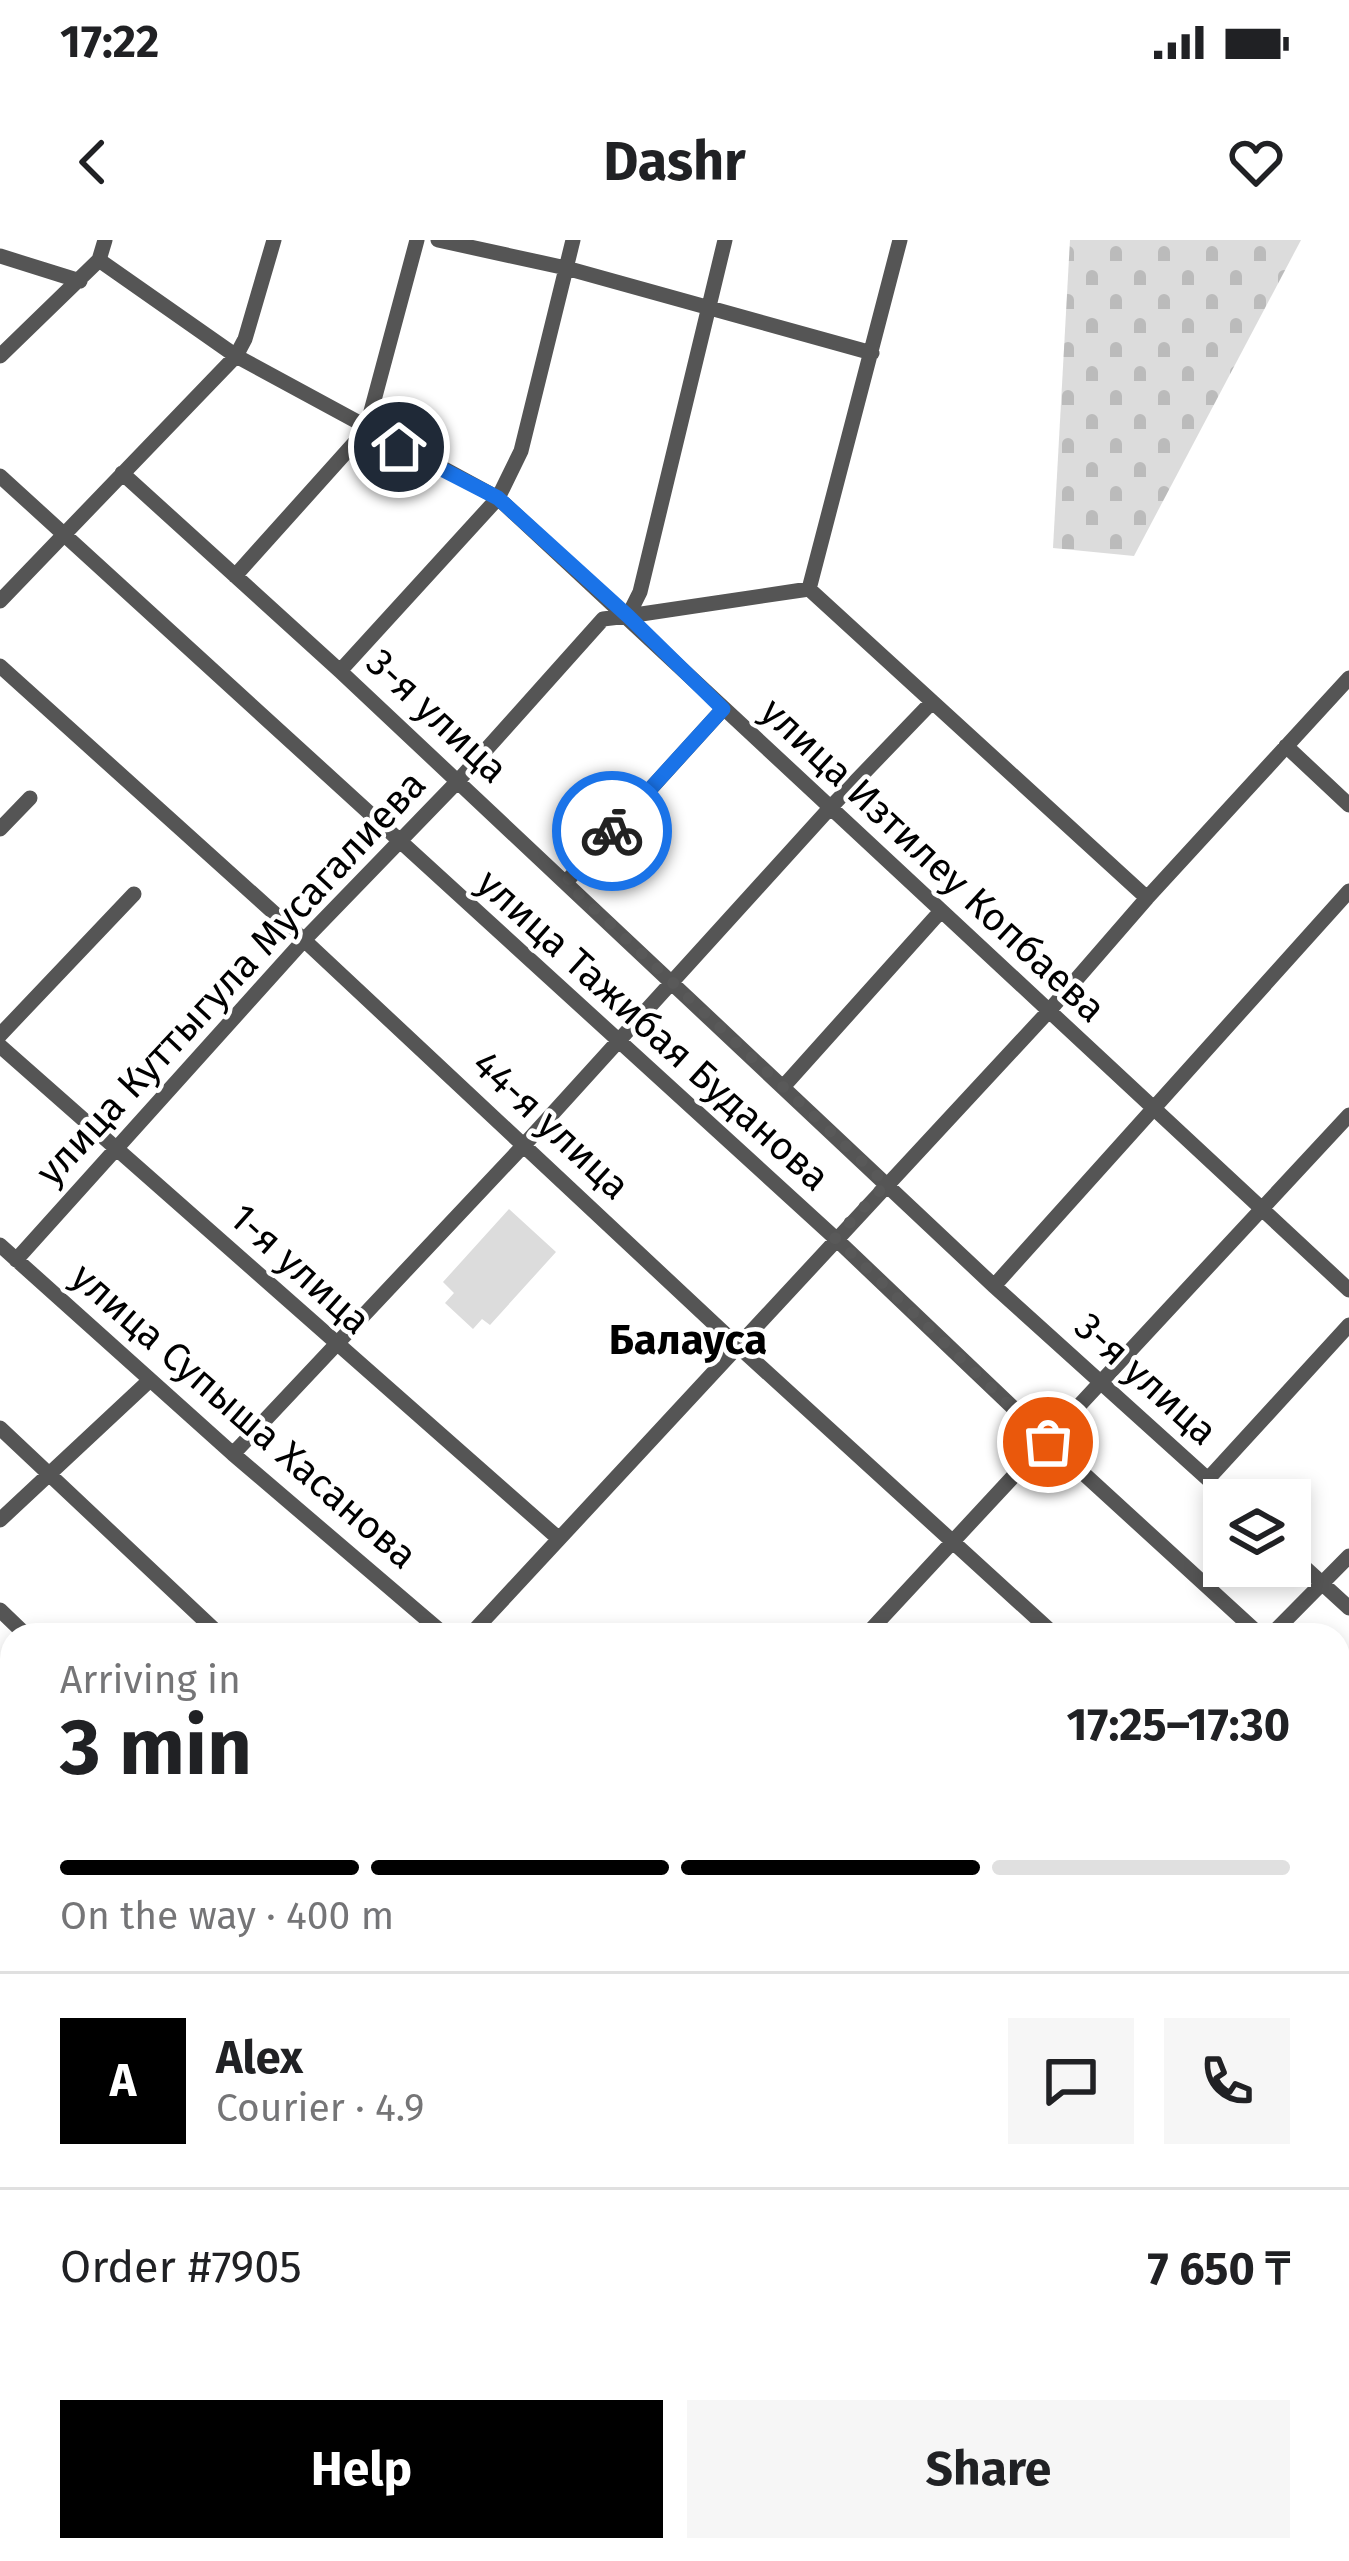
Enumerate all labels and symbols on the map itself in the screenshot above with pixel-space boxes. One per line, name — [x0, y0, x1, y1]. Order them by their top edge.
pin — [348, 396, 450, 498]
street label: 3-я улица — [357, 639, 517, 793]
street label: улица Изтилеу Копбаева — [751, 688, 1115, 1032]
street label: улица Куттыгула Мусагалиева — [27, 761, 435, 1195]
courier — [552, 771, 672, 891]
street label: улица Тажибая Буданова — [467, 860, 839, 1200]
street label: 44-я улица — [463, 1041, 639, 1209]
street label: 1-я улица — [221, 1194, 379, 1344]
street label: улица Супыша Хасанова — [62, 1253, 426, 1579]
street label: 3-я улица — [1066, 1303, 1226, 1455]
district label: Балауса — [609, 1315, 767, 1365]
pin — [997, 1391, 1099, 1493]

